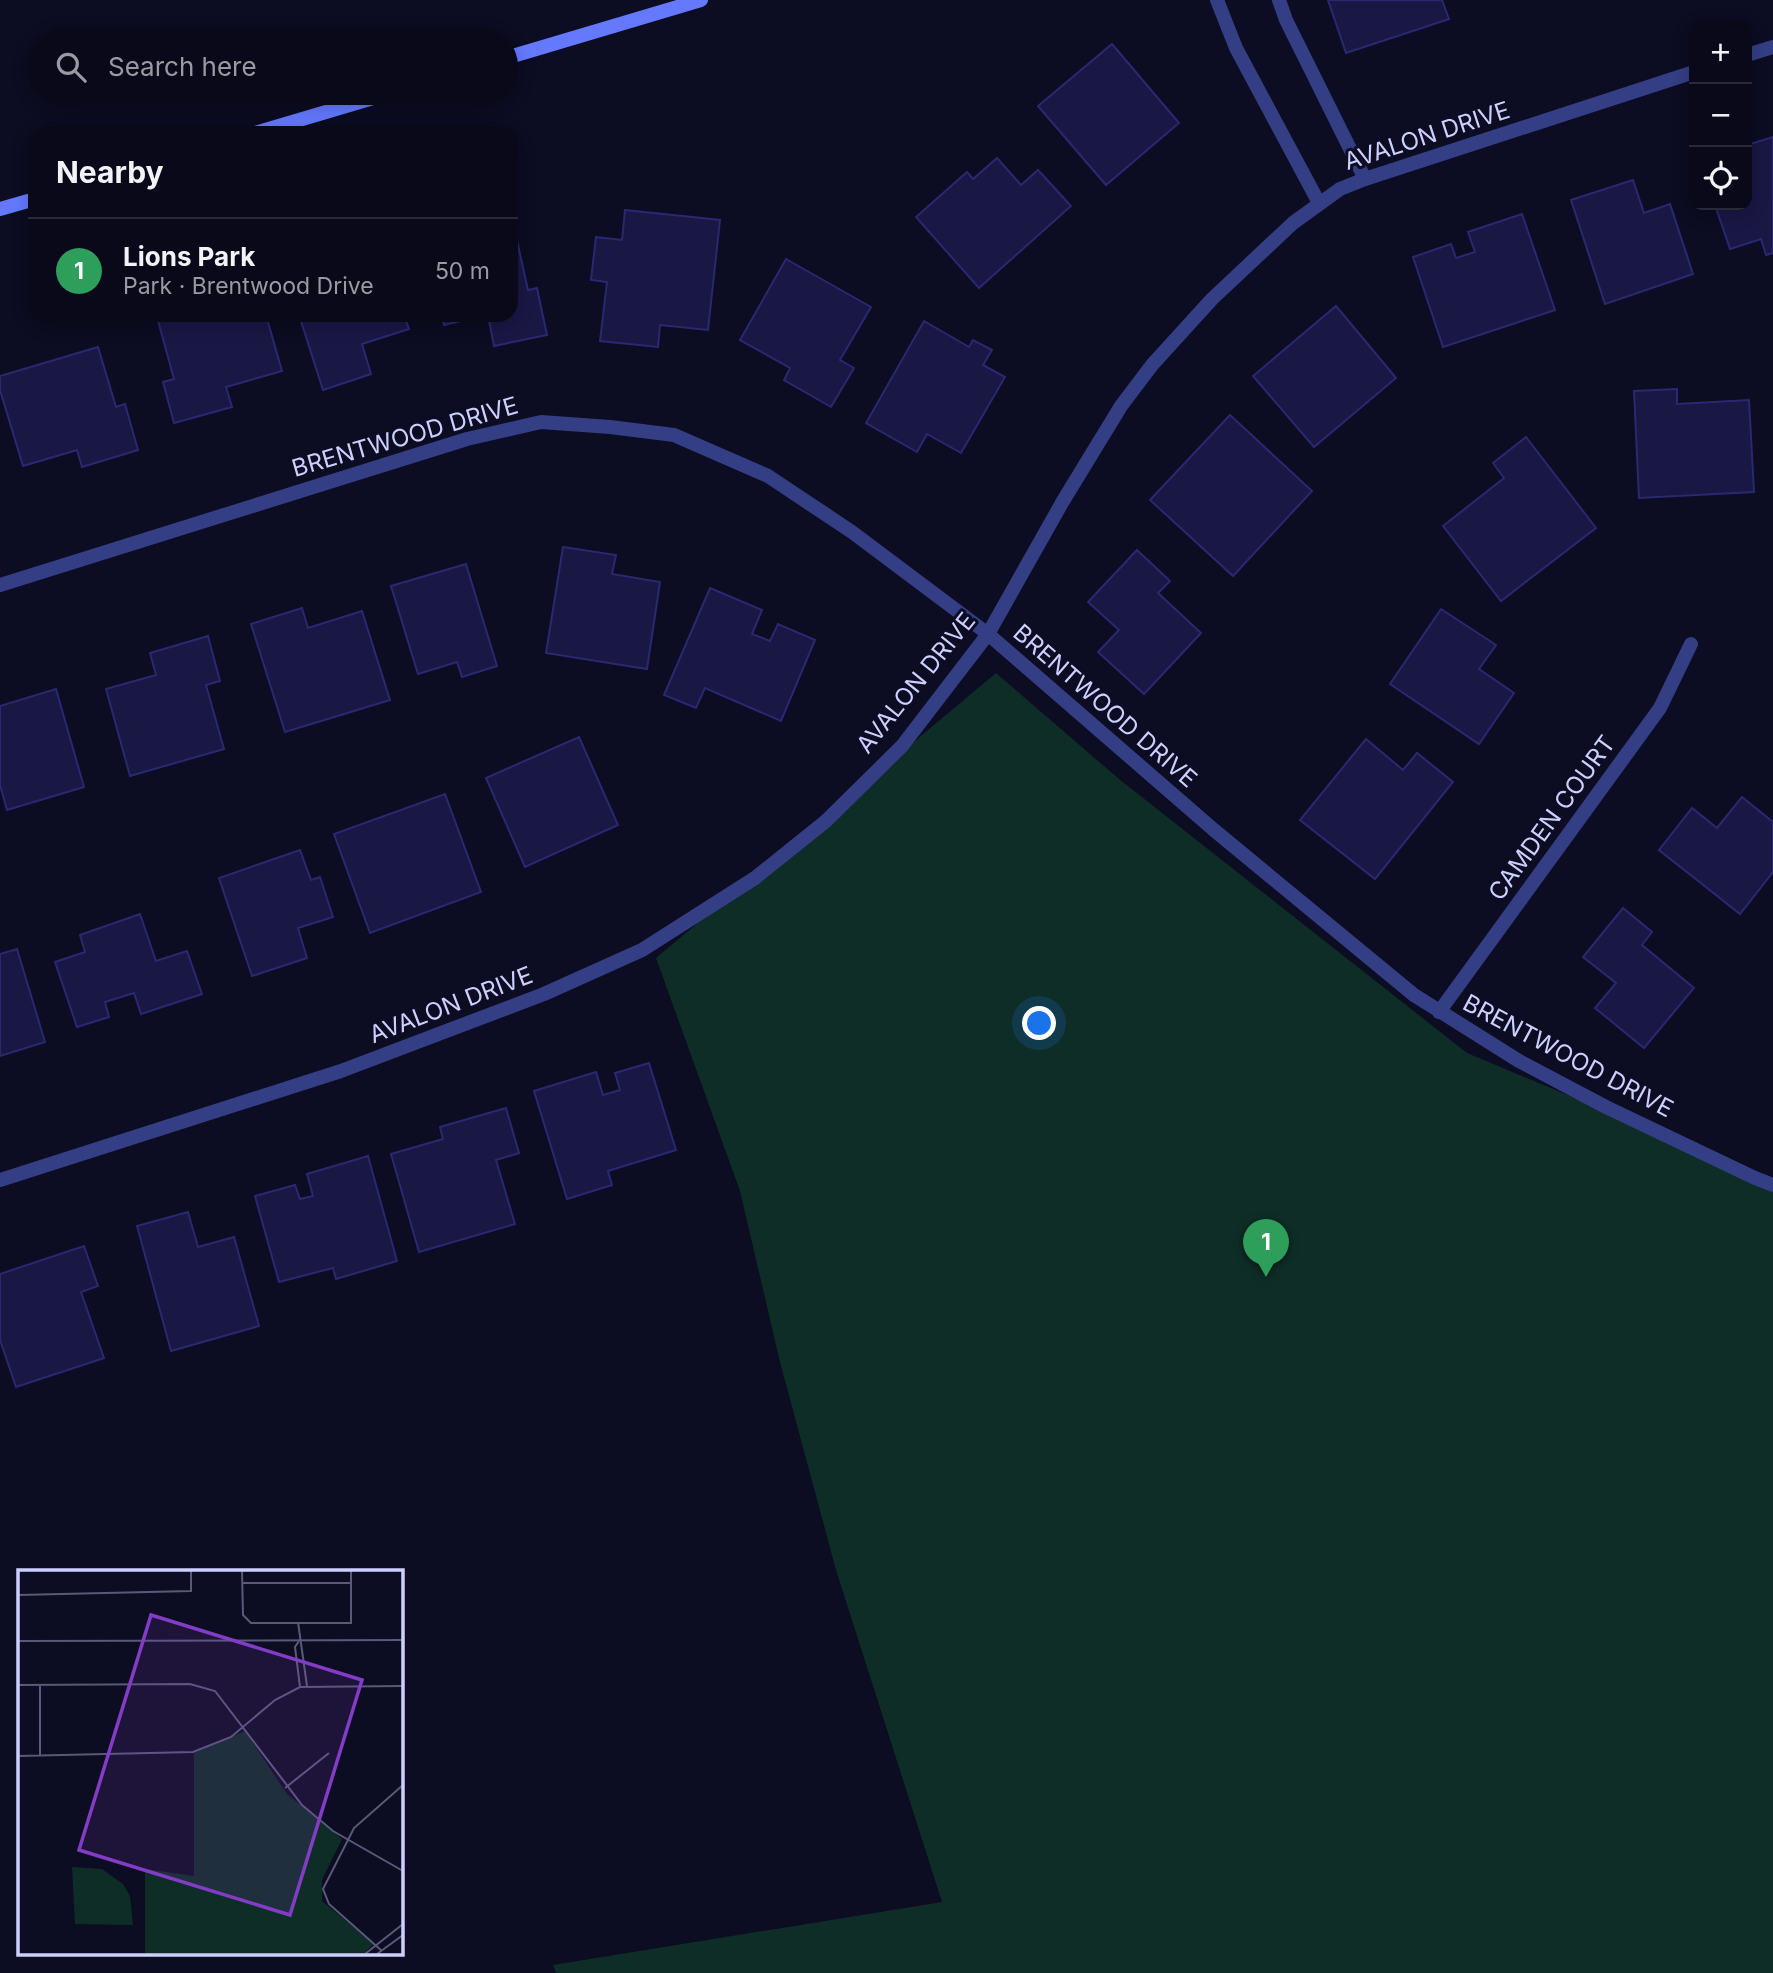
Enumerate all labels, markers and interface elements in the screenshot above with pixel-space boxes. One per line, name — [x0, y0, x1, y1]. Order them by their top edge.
map controls — [1689, 21, 1752, 210]
button: + — [1689, 21, 1752, 84]
search box — [28, 28, 518, 105]
icon: search — [52, 48, 90, 86]
text: Search here — [108, 51, 257, 82]
button: − — [1689, 84, 1752, 147]
street label: AVALON DRIVE — [1340, 95, 1513, 176]
button: locate — [1689, 147, 1752, 210]
text: Nearby — [56, 154, 164, 190]
text: Lions Park — [123, 241, 255, 272]
text: 1 — [74, 257, 84, 285]
text: 50 m — [435, 257, 490, 285]
text: Park · Brentwood Drive — [123, 272, 374, 300]
street label: BRENTWOOD DRIVE — [289, 390, 521, 483]
street label: AVALON DRIVE — [850, 606, 981, 759]
street label: BRENTWOOD DRIVE — [1008, 618, 1203, 793]
street label: CAMDEN COURT — [1482, 730, 1621, 906]
street label: AVALON DRIVE — [365, 960, 537, 1049]
street label: BRENTWOOD DRIVE — [1458, 988, 1678, 1123]
your location — [1022, 1006, 1056, 1040]
pin: 1 — [1243, 1219, 1289, 1277]
inset map — [18, 1570, 402, 1955]

